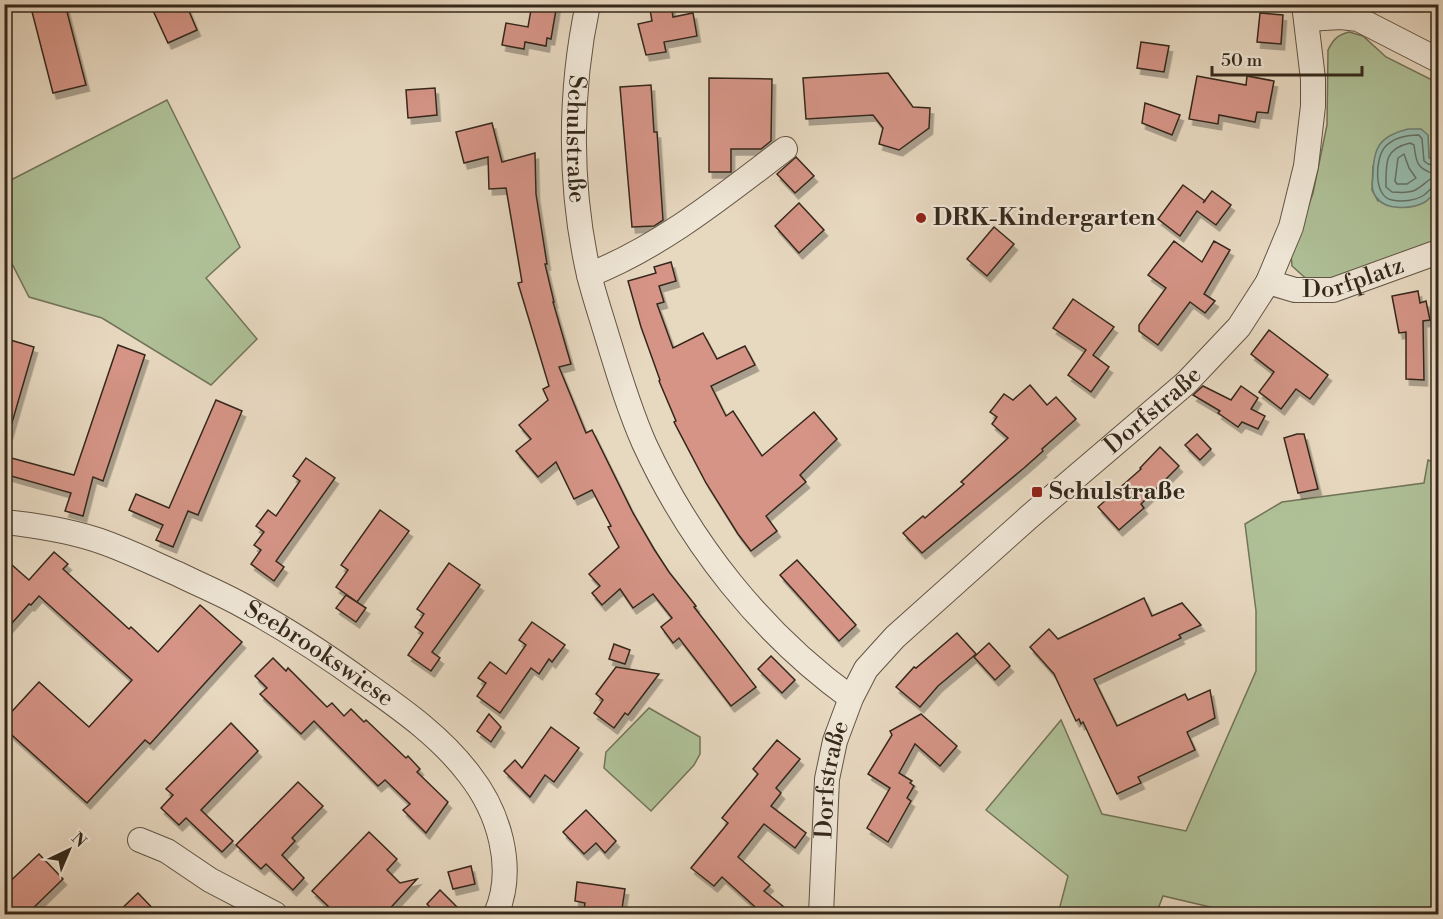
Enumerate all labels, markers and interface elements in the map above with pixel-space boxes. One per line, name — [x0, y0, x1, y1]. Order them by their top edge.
scale bar — [1212, 39, 1362, 77]
text: 50 m — [1221, 49, 1263, 72]
street label: Schulstraße — [559, 74, 592, 204]
place label: DRK-Kindergarten — [933, 203, 1156, 233]
marker: DRK-Kindergarten — [914, 211, 928, 225]
street label: Dorfplatz — [1302, 251, 1408, 305]
street label: Dorfstraße — [1098, 361, 1208, 461]
place label: Schulstraße — [1049, 477, 1185, 507]
marker: Schulstraße — [1030, 485, 1044, 499]
street label: Seebrookswiese — [239, 594, 399, 714]
street label: Dorfstraße — [809, 716, 856, 839]
north arrow — [39, 820, 99, 880]
text: N — [67, 828, 90, 852]

